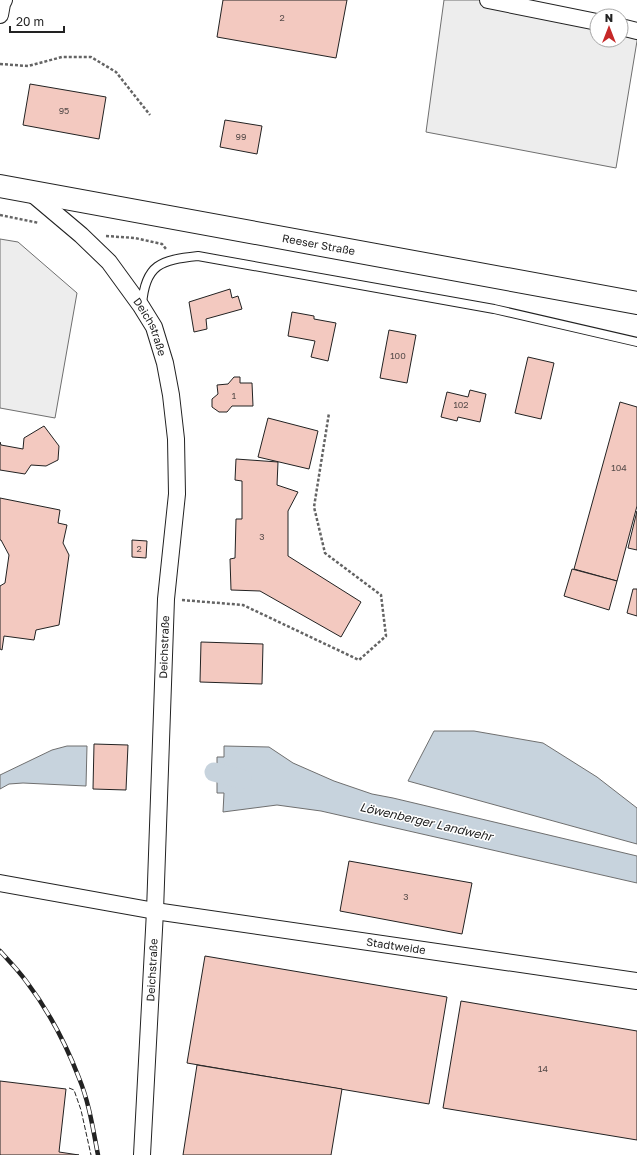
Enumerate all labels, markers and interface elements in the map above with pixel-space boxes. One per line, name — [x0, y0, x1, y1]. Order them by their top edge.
scale bar — [10, 8, 64, 34]
north arrow — [589, 8, 629, 48]
text: N — [605, 11, 613, 24]
house number: 2 — [279, 12, 285, 23]
text: 20 m — [16, 14, 44, 29]
house number: 95 — [59, 105, 69, 116]
house number: 99 — [236, 131, 246, 142]
street label: Reeser Straße — [281, 231, 356, 257]
street label: Deichstraße — [131, 295, 169, 357]
house number: 100 — [390, 350, 406, 361]
house number: 1 — [232, 390, 237, 401]
house number: 102 — [453, 399, 469, 410]
house number: 104 — [611, 462, 627, 473]
house number: 3 — [259, 531, 265, 542]
house number: 2 — [136, 543, 142, 554]
street label: Deichstraße — [156, 615, 171, 679]
water label: Löwenberger Landwehr — [358, 799, 496, 845]
house number: 3 — [403, 891, 409, 902]
street label: Stadtweide — [365, 935, 427, 956]
street label: Deichstraße — [143, 938, 160, 1002]
house number: 14 — [538, 1063, 548, 1074]

